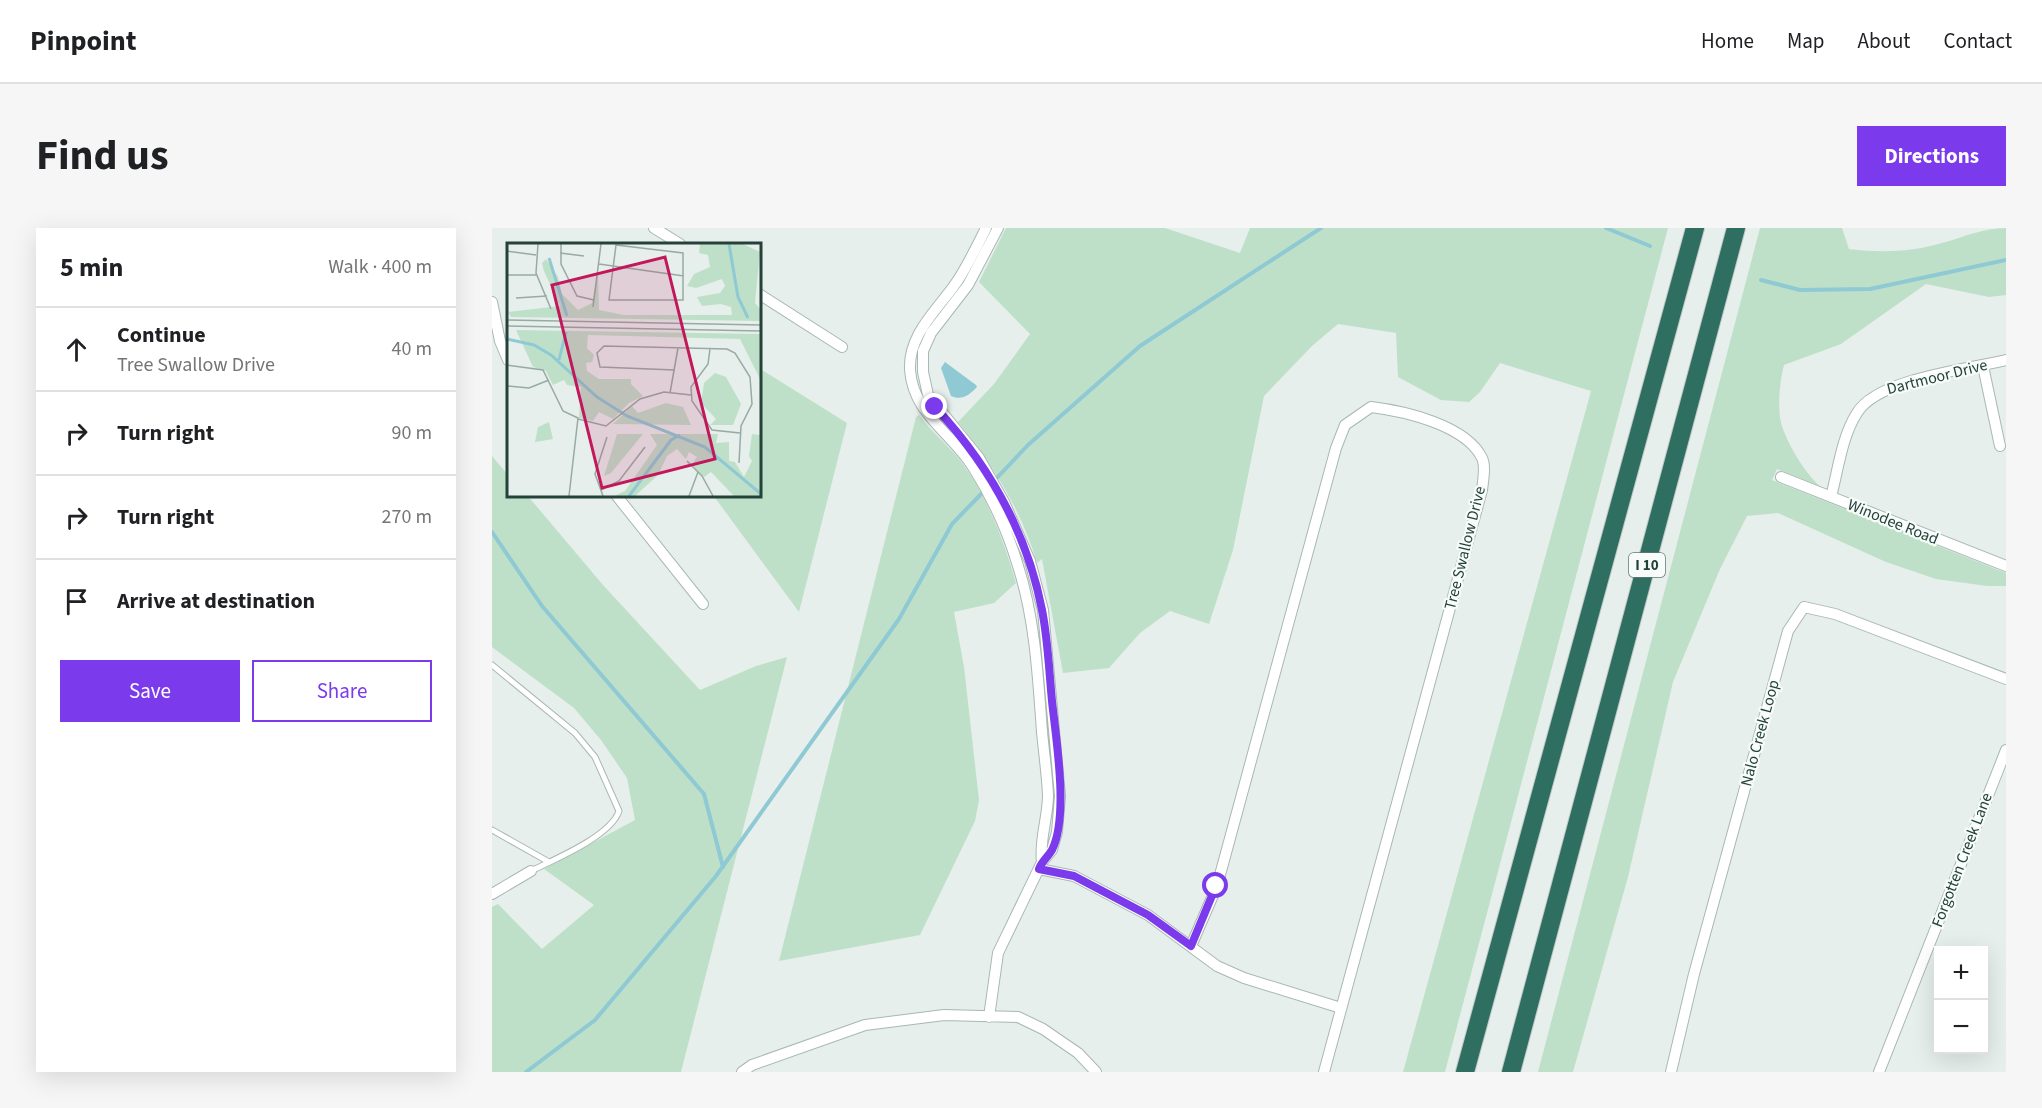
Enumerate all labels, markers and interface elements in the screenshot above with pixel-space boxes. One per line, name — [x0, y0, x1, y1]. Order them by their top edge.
text: Pinpoint — [30, 21, 137, 61]
text: Home — [1701, 26, 1754, 56]
text: Map — [1787, 26, 1825, 56]
text: About — [1858, 26, 1910, 56]
text: Contact — [1943, 26, 2012, 56]
text: Find us — [36, 126, 169, 186]
button: Directions — [1857, 126, 2006, 186]
inset map — [507, 243, 760, 496]
text: 5 min — [60, 249, 123, 286]
text: Walk · 400 m — [328, 253, 432, 281]
text: Continue — [117, 319, 206, 351]
icon: ahead — [60, 333, 93, 366]
text: 40 m — [392, 335, 432, 363]
text: Tree Swallow Drive — [117, 351, 275, 379]
street label: Dartmoor Drive — [1884, 354, 1990, 400]
route end — [921, 393, 947, 419]
icon: right — [60, 417, 93, 450]
text: Turn right — [117, 417, 214, 449]
text: 90 m — [392, 419, 432, 447]
street label: Tree Swallow Drive — [1439, 484, 1491, 612]
street label: Winodee Road — [1844, 494, 1942, 550]
icon: right — [60, 501, 93, 534]
text: Turn right — [117, 501, 214, 533]
text: 270 m — [382, 503, 432, 531]
road number: I 10 — [1629, 553, 1665, 577]
icon: arrive — [60, 585, 93, 618]
text: Arrive at destination — [117, 585, 315, 617]
button: Save — [60, 660, 240, 722]
button: Share — [252, 660, 432, 722]
street label: Nalo Creek Loop — [1735, 677, 1785, 789]
street label: Forgotten Creek Lane — [1926, 790, 1998, 930]
route start — [1202, 872, 1228, 898]
map controls — [1934, 946, 1988, 1054]
button: + — [1934, 946, 1988, 1000]
button: − — [1934, 1000, 1988, 1054]

